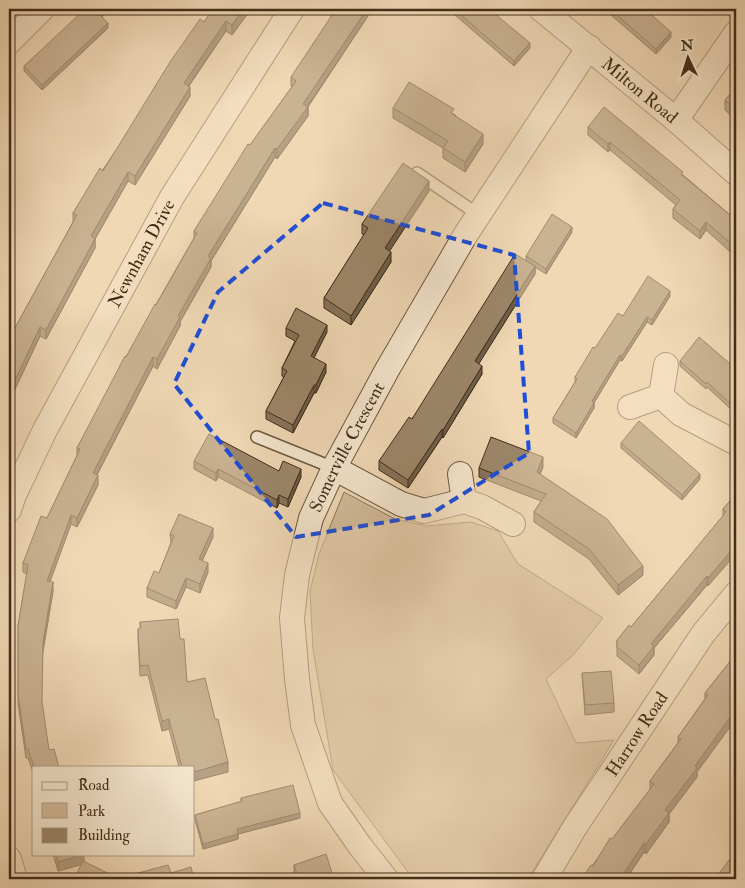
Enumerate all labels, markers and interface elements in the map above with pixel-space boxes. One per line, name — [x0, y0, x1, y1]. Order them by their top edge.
north arrow — [662, 32, 712, 82]
text: N — [679, 37, 694, 55]
street label: Milton Road — [597, 52, 683, 128]
street label: Newnham Drive — [103, 195, 180, 311]
street label: Somerville Crescent — [304, 378, 390, 516]
street label: Harrow Road — [600, 687, 673, 781]
legend — [32, 766, 195, 856]
text: Road — [78, 776, 110, 795]
text: Park — [78, 802, 105, 821]
text: Building — [78, 826, 130, 845]

